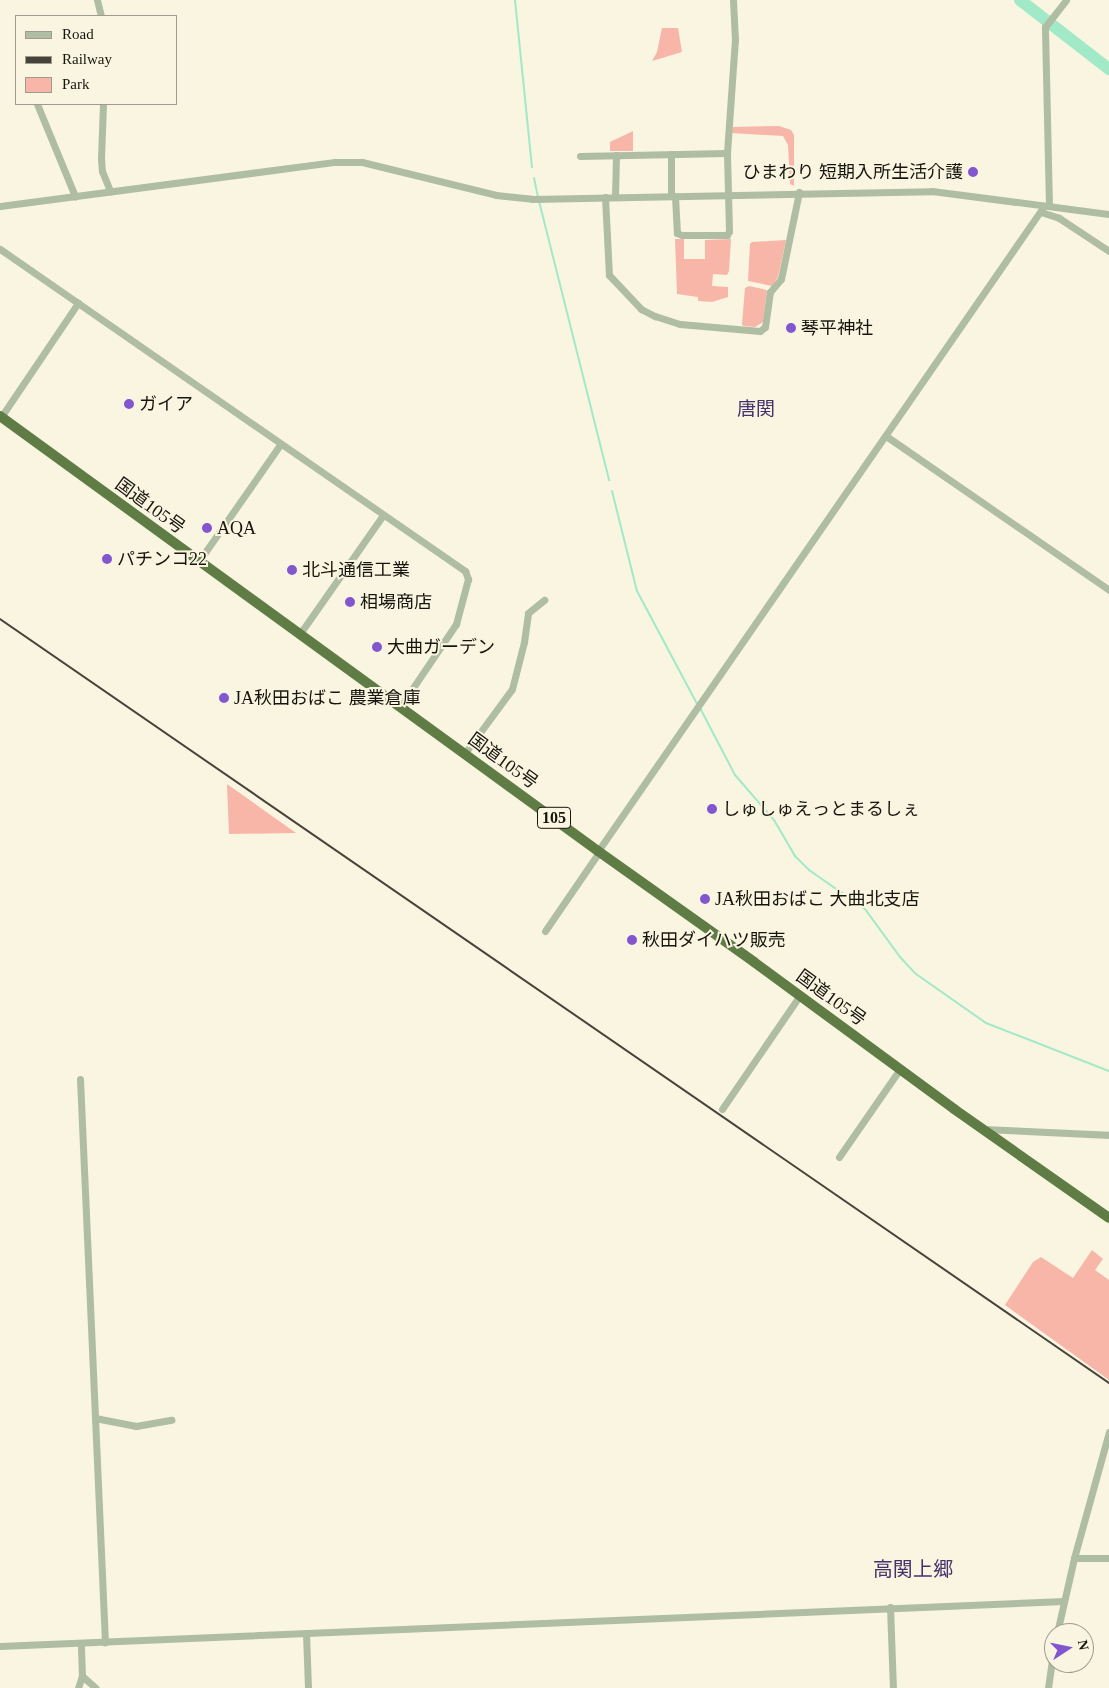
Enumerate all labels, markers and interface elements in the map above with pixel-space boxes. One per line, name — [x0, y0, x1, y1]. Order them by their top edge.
legend — [15, 15, 178, 105]
text: Road — [62, 26, 94, 42]
text: Railway — [62, 51, 112, 67]
text: Park — [62, 76, 90, 92]
place label: ひまわり 短期入所生活介護 — [743, 161, 963, 183]
marker: ひまわり 短期入所生活介護 — [967, 166, 979, 178]
place label: 琴平神社 — [801, 317, 873, 339]
marker: 琴平神社 — [785, 322, 797, 334]
place label: ガイア — [139, 393, 193, 415]
marker: ガイア — [123, 398, 135, 410]
district label: 唐関 — [737, 398, 775, 420]
street label: 国道105号 — [111, 473, 189, 539]
place label: AQA — [217, 517, 256, 539]
marker: AQA — [201, 522, 213, 534]
place label: パチンコ22 — [117, 548, 207, 570]
marker: パチンコ22 — [101, 553, 113, 565]
place label: 北斗通信工業 — [302, 559, 410, 581]
marker: 北斗通信工業 — [286, 564, 298, 576]
place label: 相場商店 — [360, 591, 432, 613]
marker: 相場商店 — [344, 596, 356, 608]
place label: 大曲ガーデン — [387, 636, 495, 658]
marker: 大曲ガーデン — [371, 641, 383, 653]
place label: JA秋田おばこ 農業倉庫 — [234, 687, 421, 709]
marker: JA秋田おばこ 農業倉庫 — [218, 692, 230, 704]
street label: 国道105号 — [464, 728, 542, 794]
place label: しゅしゅえっとまるしぇ — [722, 798, 920, 820]
marker: しゅしゅえっとまるしぇ — [706, 803, 718, 815]
road number: 105 — [536, 804, 572, 831]
place label: JA秋田おばこ 大曲北支店 — [715, 888, 920, 910]
marker: JA秋田おばこ 大曲北支店 — [699, 893, 711, 905]
place label: 秋田ダイハツ販売 — [642, 929, 786, 951]
marker: 秋田ダイハツ販売 — [626, 934, 638, 946]
street label: 国道105号 — [792, 965, 870, 1031]
district label: 高関上郷 — [873, 1557, 953, 1581]
north arrow — [1044, 1623, 1094, 1673]
text: N — [1075, 1639, 1092, 1652]

